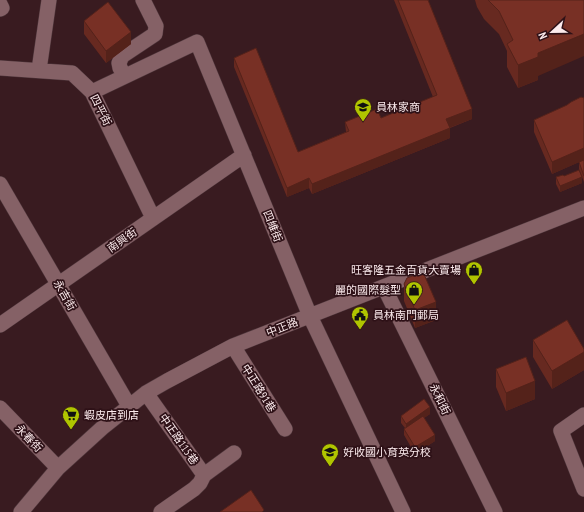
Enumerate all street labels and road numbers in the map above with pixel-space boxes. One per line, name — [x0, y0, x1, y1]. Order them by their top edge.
street label: 四平街 — [87, 92, 115, 128]
street label: 四維街 — [260, 208, 286, 244]
street label: 南興街 — [104, 225, 140, 255]
street label: 永吉街 — [51, 277, 79, 313]
street label: 中正路 — [264, 315, 300, 339]
street label: 中正路91巷 — [239, 361, 279, 415]
street label: 永和街 — [426, 381, 454, 417]
street label: 中正路115巷 — [156, 411, 202, 467]
street label: 永春街 — [13, 421, 45, 455]

